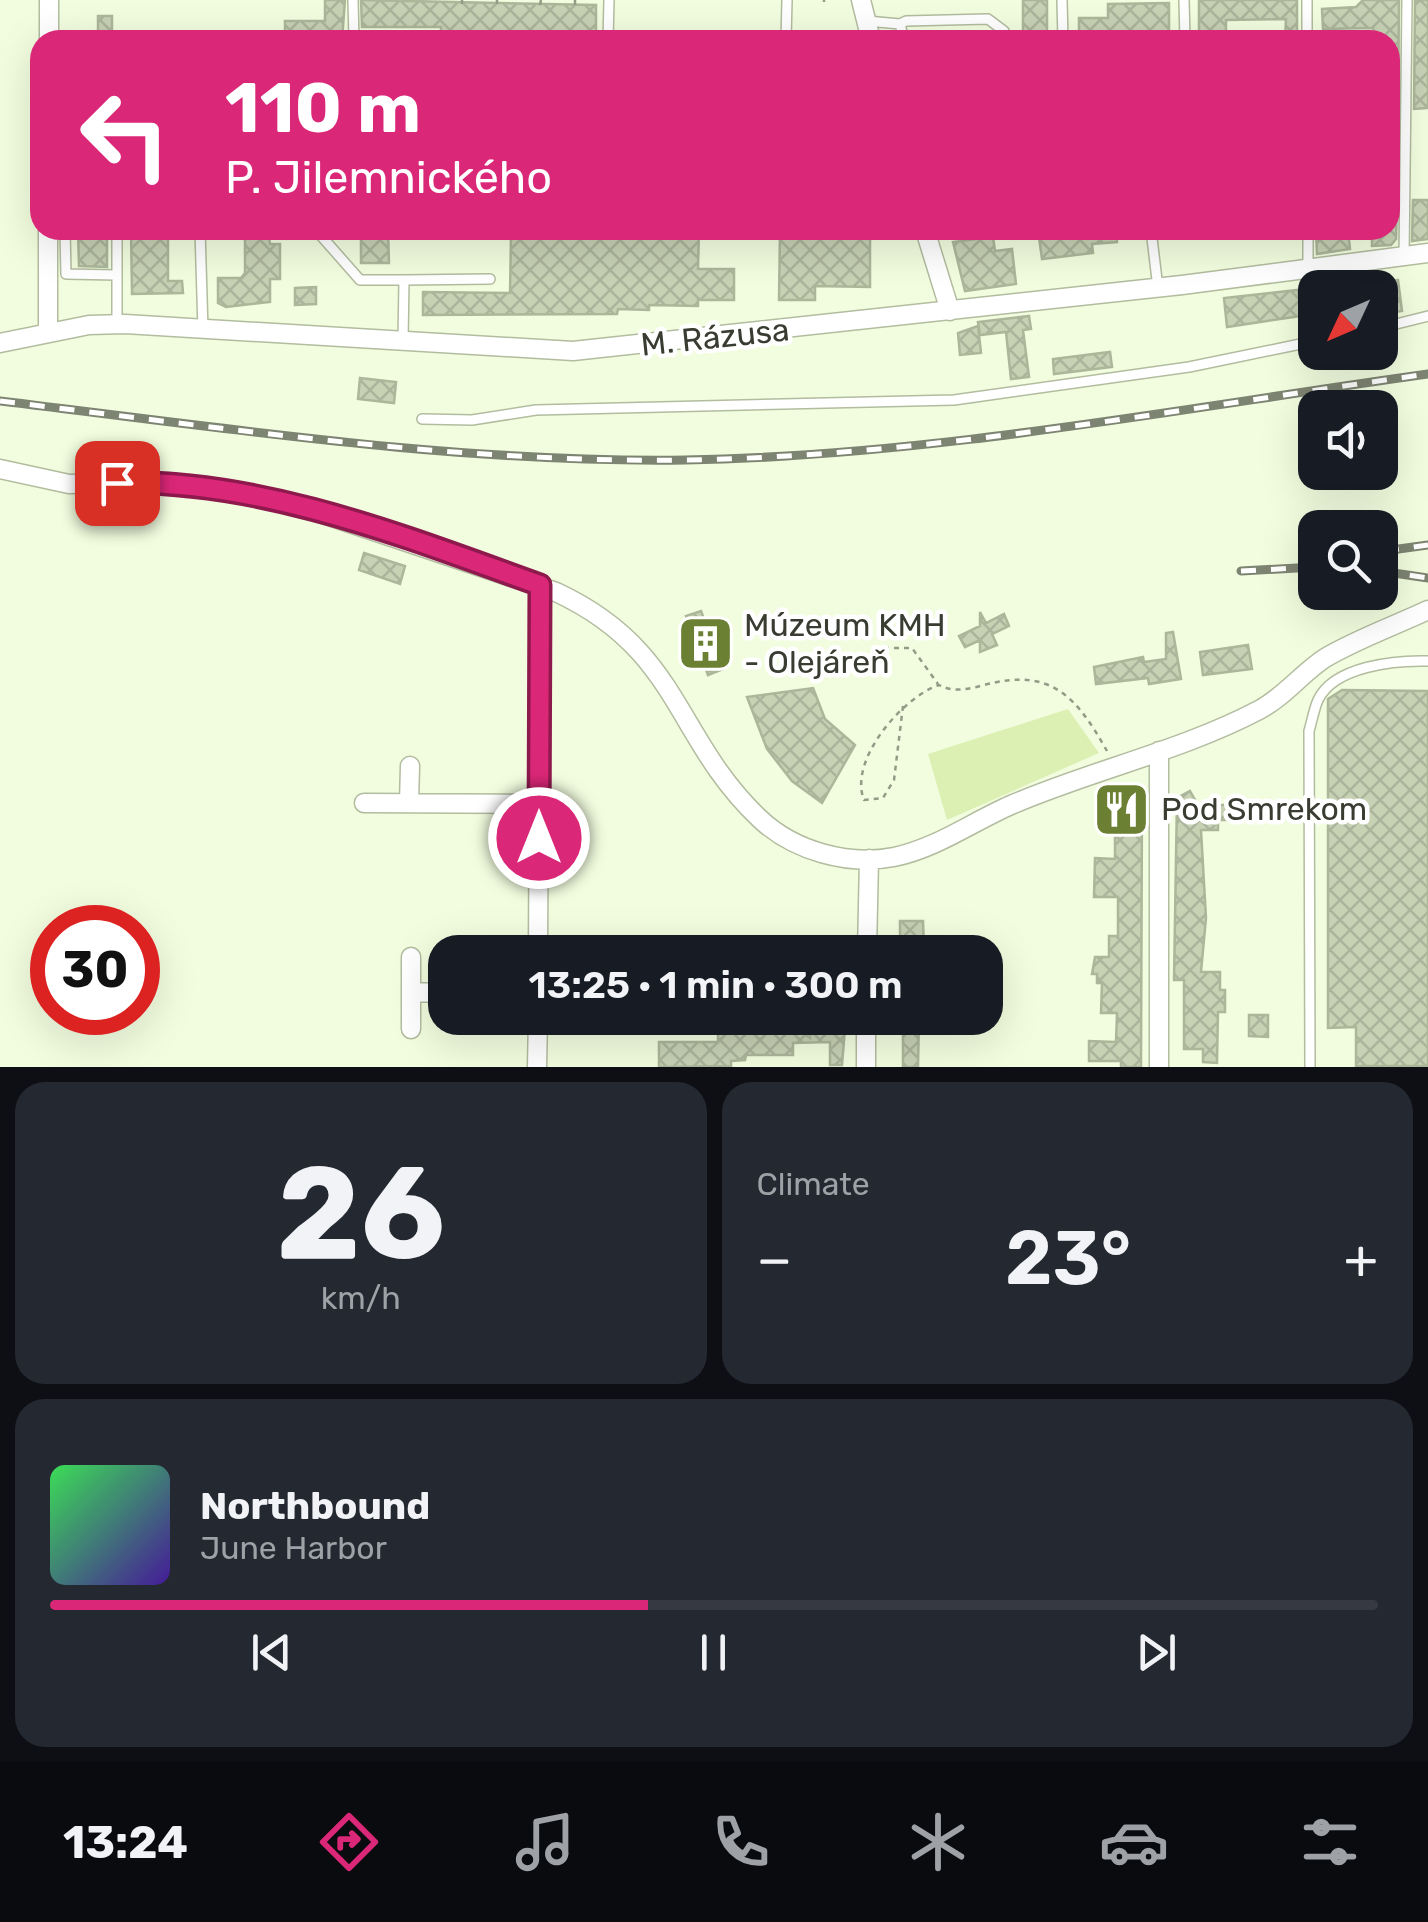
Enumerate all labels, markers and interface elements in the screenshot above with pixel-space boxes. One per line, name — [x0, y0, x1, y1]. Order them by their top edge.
text: 110 m — [225, 67, 421, 150]
icon: left — [60, 70, 190, 200]
text: P. Jilemnického — [225, 151, 552, 204]
north arrow — [1298, 270, 1398, 370]
map controls — [1298, 270, 1398, 610]
street label: M. Rázusa — [639, 310, 791, 364]
button: sound — [1298, 390, 1398, 490]
pin — [75, 441, 160, 526]
icon: arrive — [90, 456, 145, 511]
button: search — [1298, 510, 1398, 610]
place label: Múzeum KMH - Olejáreň — [744, 606, 946, 681]
building icon: Múzeum KMH - Olejáreň — [675, 613, 735, 673]
restaurant icon: Pod Smrekom — [1092, 779, 1152, 839]
position arrow — [487, 786, 591, 890]
place label: Pod Smrekom — [1161, 790, 1367, 828]
speed limit sign: 30 — [30, 905, 160, 1035]
text: 13:25 · 1 min · 300 m — [529, 962, 903, 1008]
text: 26 — [276, 1136, 445, 1291]
text: Climate — [757, 1165, 870, 1203]
text: 23° — [1005, 1214, 1131, 1303]
text: − — [757, 1227, 792, 1292]
text: + — [1344, 1227, 1378, 1292]
text: km/h — [321, 1279, 401, 1317]
text: Northbound — [200, 1483, 430, 1529]
text: June Harbor — [200, 1529, 387, 1567]
icon: previous — [244, 1625, 299, 1680]
icon: pause — [686, 1625, 741, 1680]
icon: next — [1129, 1625, 1184, 1680]
icon: directions — [314, 1807, 384, 1877]
icon: music — [510, 1807, 580, 1877]
icon: phone — [706, 1807, 776, 1877]
icon: climate — [903, 1807, 973, 1877]
icon: car — [1099, 1807, 1169, 1877]
icon: filters — [1295, 1807, 1365, 1877]
text: 13:24 — [63, 1816, 188, 1869]

